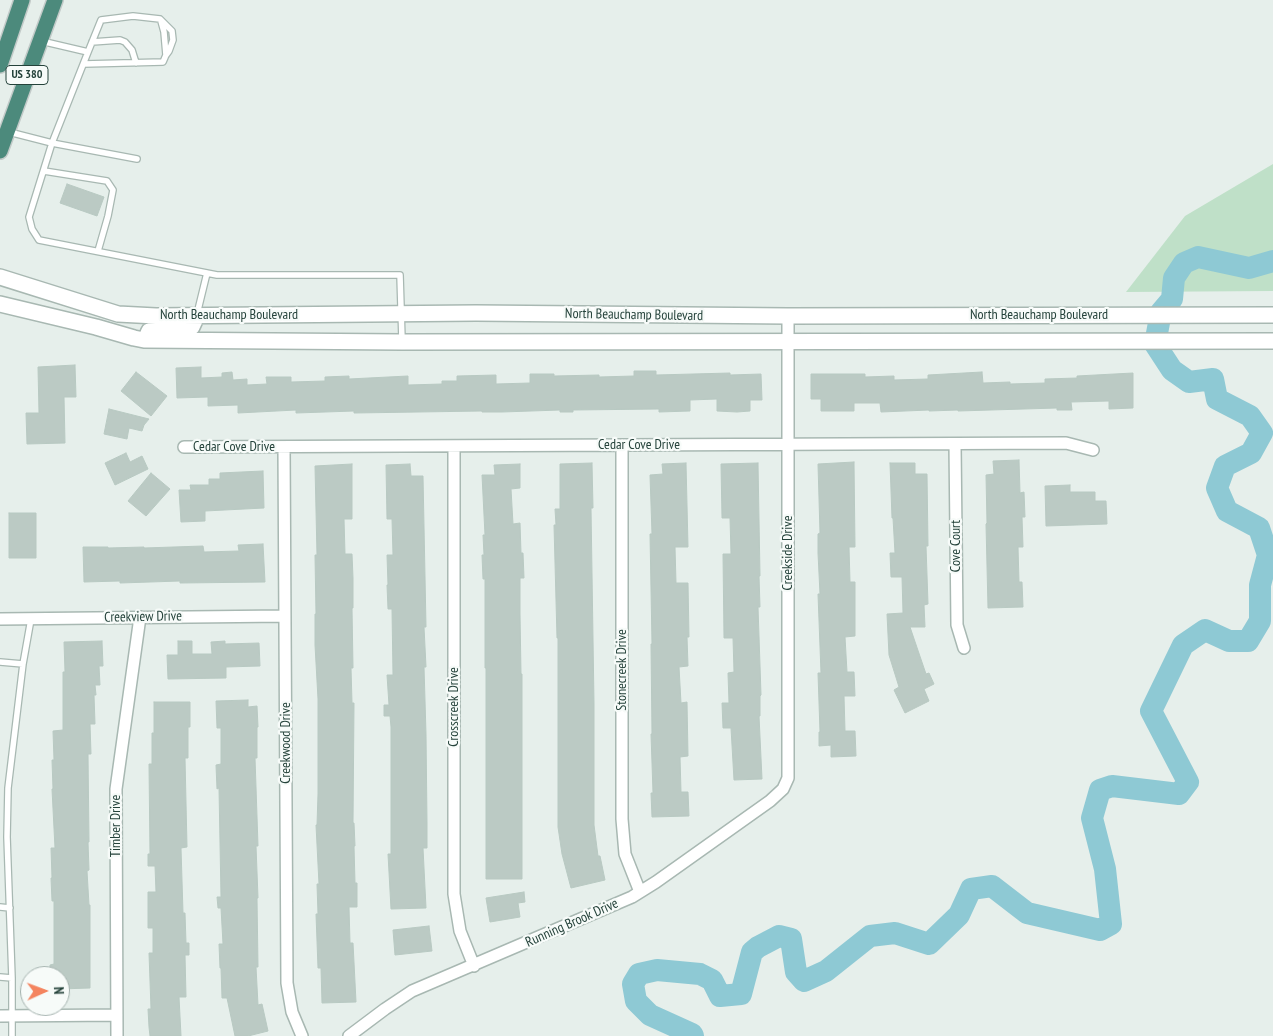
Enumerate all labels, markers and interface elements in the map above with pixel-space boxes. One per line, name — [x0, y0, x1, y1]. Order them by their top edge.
road number: US 380 — [6, 66, 48, 84]
street label: North Beauchamp Boulevard — [565, 305, 703, 325]
street label: North Beauchamp Boulevard — [160, 307, 298, 323]
street label: North Beauchamp Boulevard — [970, 307, 1108, 323]
street label: Cedar Cove Drive — [598, 437, 680, 453]
street label: Cedar Cove Drive — [193, 439, 275, 455]
street label: Creekside Drive — [780, 516, 796, 590]
street label: Cove Court — [948, 520, 964, 572]
street label: Creekview Drive — [104, 608, 182, 626]
street label: Stonecreek Drive — [614, 629, 630, 711]
street label: Crosscreek Drive — [446, 667, 462, 747]
street label: Creekwood Drive — [278, 702, 294, 784]
street label: Timber Drive — [108, 795, 124, 857]
street label: Running Brook Drive — [523, 895, 621, 951]
north arrow — [20, 966, 70, 1016]
text: N — [50, 986, 68, 995]

